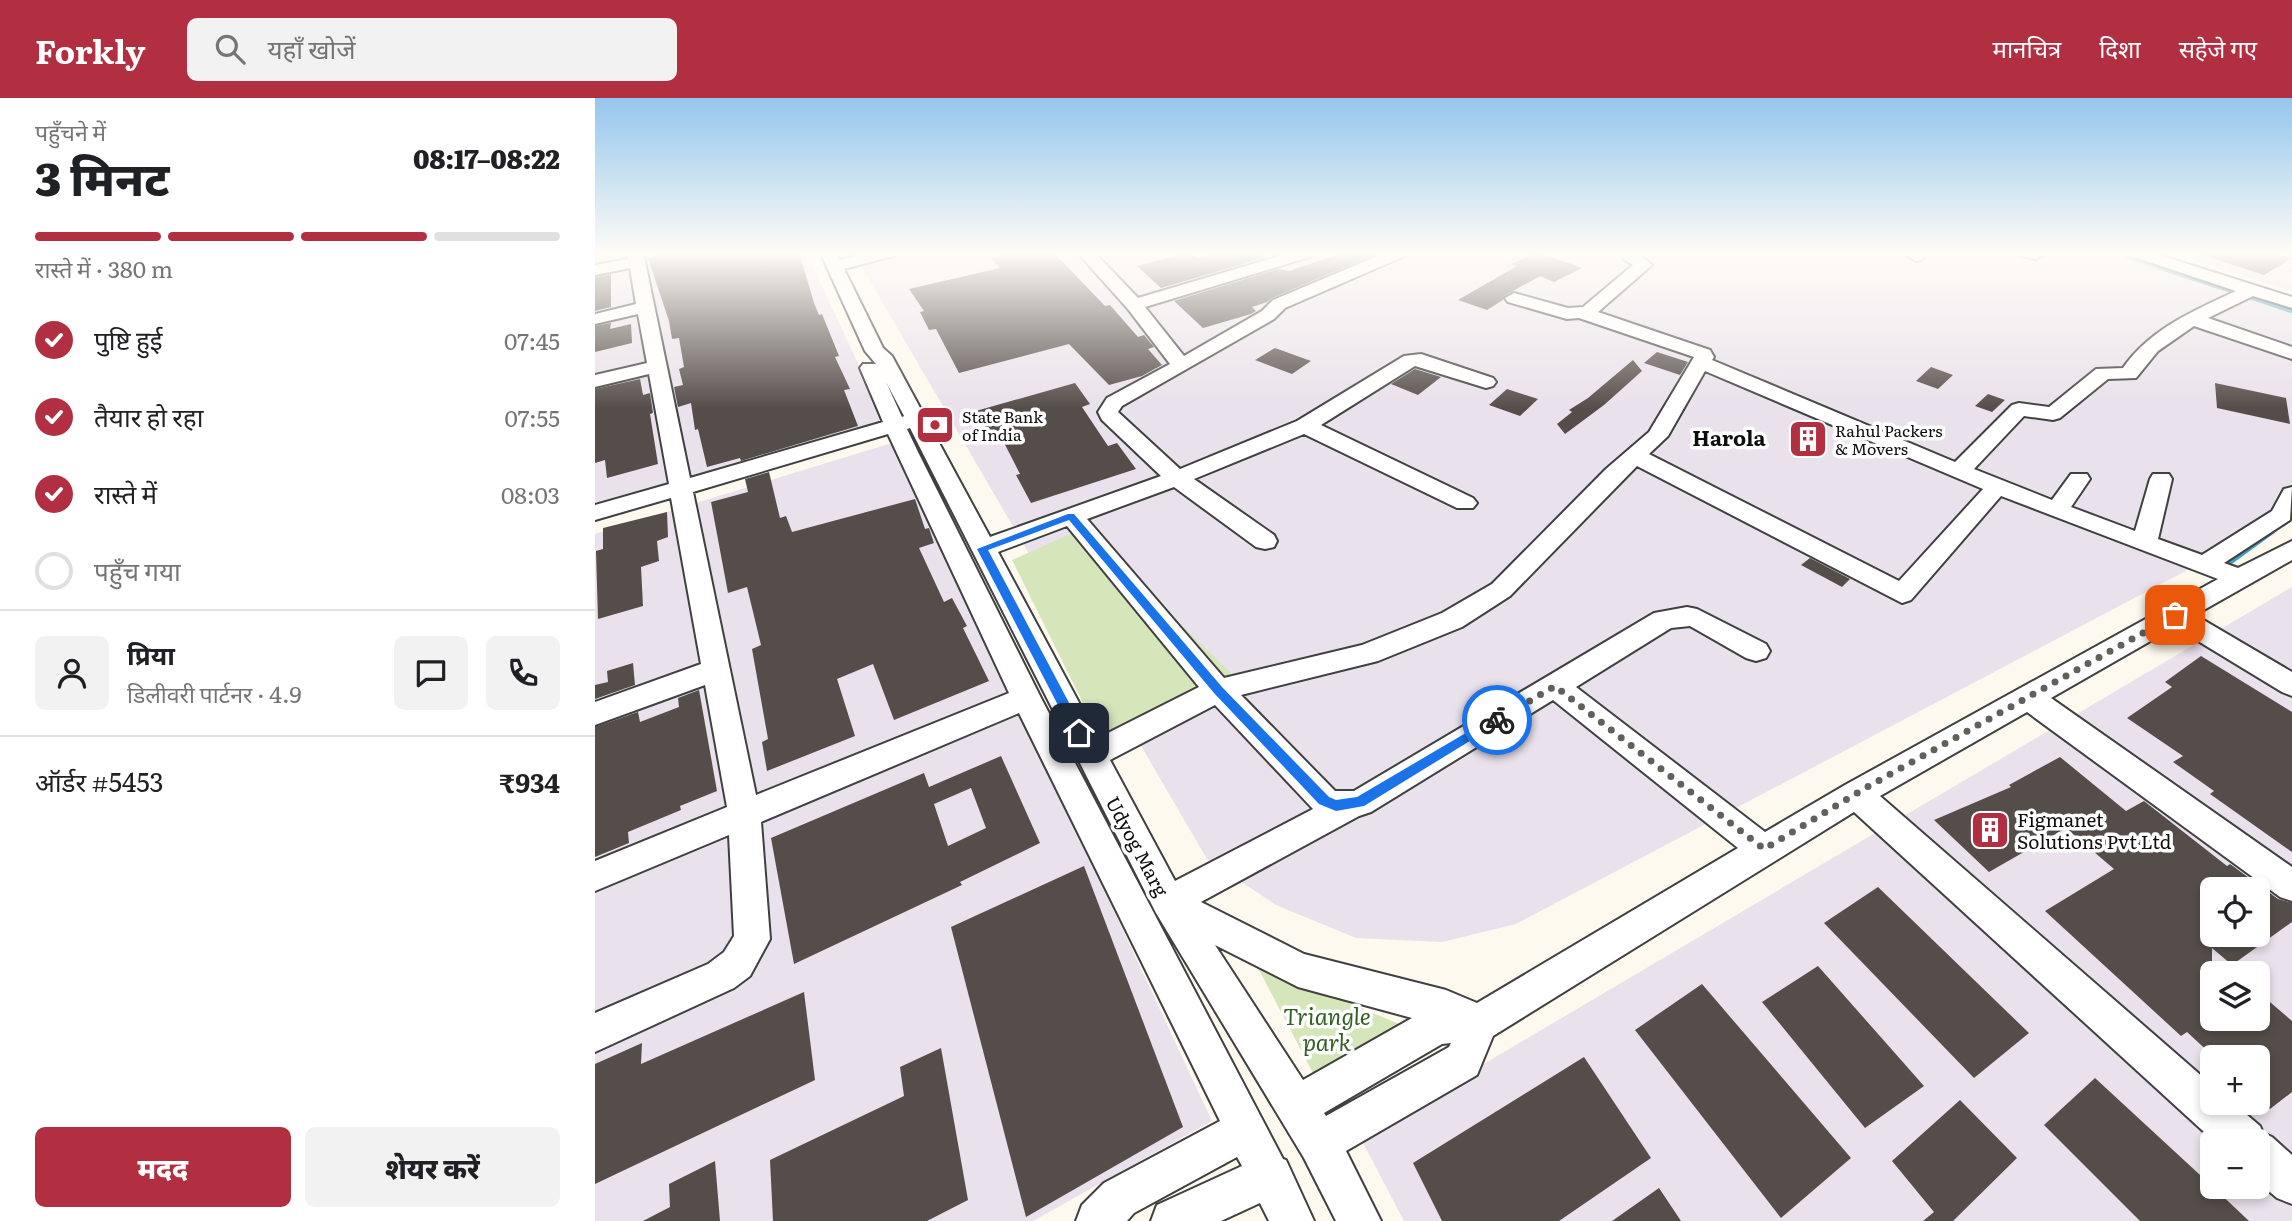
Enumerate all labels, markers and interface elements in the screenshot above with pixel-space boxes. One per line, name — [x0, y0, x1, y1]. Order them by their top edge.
search box — [187, 18, 677, 81]
text: Forkly — [35, 25, 145, 74]
text: यहाँ खोजें — [267, 28, 356, 67]
icon: search — [211, 30, 249, 68]
text: मानचित्र — [1993, 30, 2061, 65]
text: दिशा — [2099, 30, 2141, 65]
text: सहेजे गए — [2179, 30, 2257, 65]
text: पहुँचने में — [35, 114, 106, 148]
text: 08:17–08:22 — [413, 138, 560, 177]
text: 3 मिनट — [35, 142, 169, 210]
text: रास्ते में · 380 m — [35, 251, 173, 285]
text: पुष्टि हुई — [94, 319, 162, 358]
icon: check — [35, 321, 73, 359]
text: 07:45 — [504, 323, 560, 357]
text: तैयार हो रहा — [94, 396, 203, 435]
icon: check — [35, 398, 73, 436]
text: 07:55 — [504, 400, 560, 434]
bank icon: State Bank of India — [914, 404, 956, 446]
place label: State Bank of India — [962, 404, 1043, 446]
building icon: Rahul Packers & Movers — [1787, 418, 1829, 460]
place label: Rahul Packers & Movers — [1835, 418, 1942, 460]
district label: Harola — [1692, 421, 1767, 452]
text: रास्ते में — [94, 473, 157, 512]
icon: check — [35, 475, 73, 513]
text: 08:03 — [501, 477, 560, 511]
text: पहुँच गया — [94, 550, 181, 589]
pin — [2145, 585, 2205, 645]
icon: bag — [2156, 596, 2194, 634]
text: प्रिया — [127, 634, 175, 673]
button: person — [35, 636, 109, 710]
button: chat — [394, 636, 468, 710]
button: phone — [486, 636, 560, 710]
text: डिलीवरी पार्टनर · 4.9 — [127, 676, 302, 710]
courier — [1462, 685, 1532, 755]
icon: bike — [1478, 701, 1516, 739]
pin — [1049, 703, 1109, 763]
icon: home — [1060, 714, 1098, 752]
text: ऑर्डर #5453 — [35, 761, 164, 800]
text: ₹934 — [499, 762, 560, 801]
street label: Udyog Marg — [1100, 791, 1176, 901]
place label: Figmanet Solutions Pvt Ltd — [2017, 805, 2172, 855]
building icon: Figmanet Solutions Pvt Ltd — [1969, 809, 2011, 851]
map controls — [2200, 877, 2270, 1199]
button: locate — [2200, 877, 2270, 947]
button: layers — [2200, 961, 2270, 1031]
park label: Triangle park — [1283, 998, 1371, 1058]
button: + — [2200, 1045, 2270, 1115]
button: मदद — [35, 1127, 291, 1207]
button: शेयर करें — [305, 1127, 560, 1207]
button: − — [2200, 1129, 2270, 1199]

